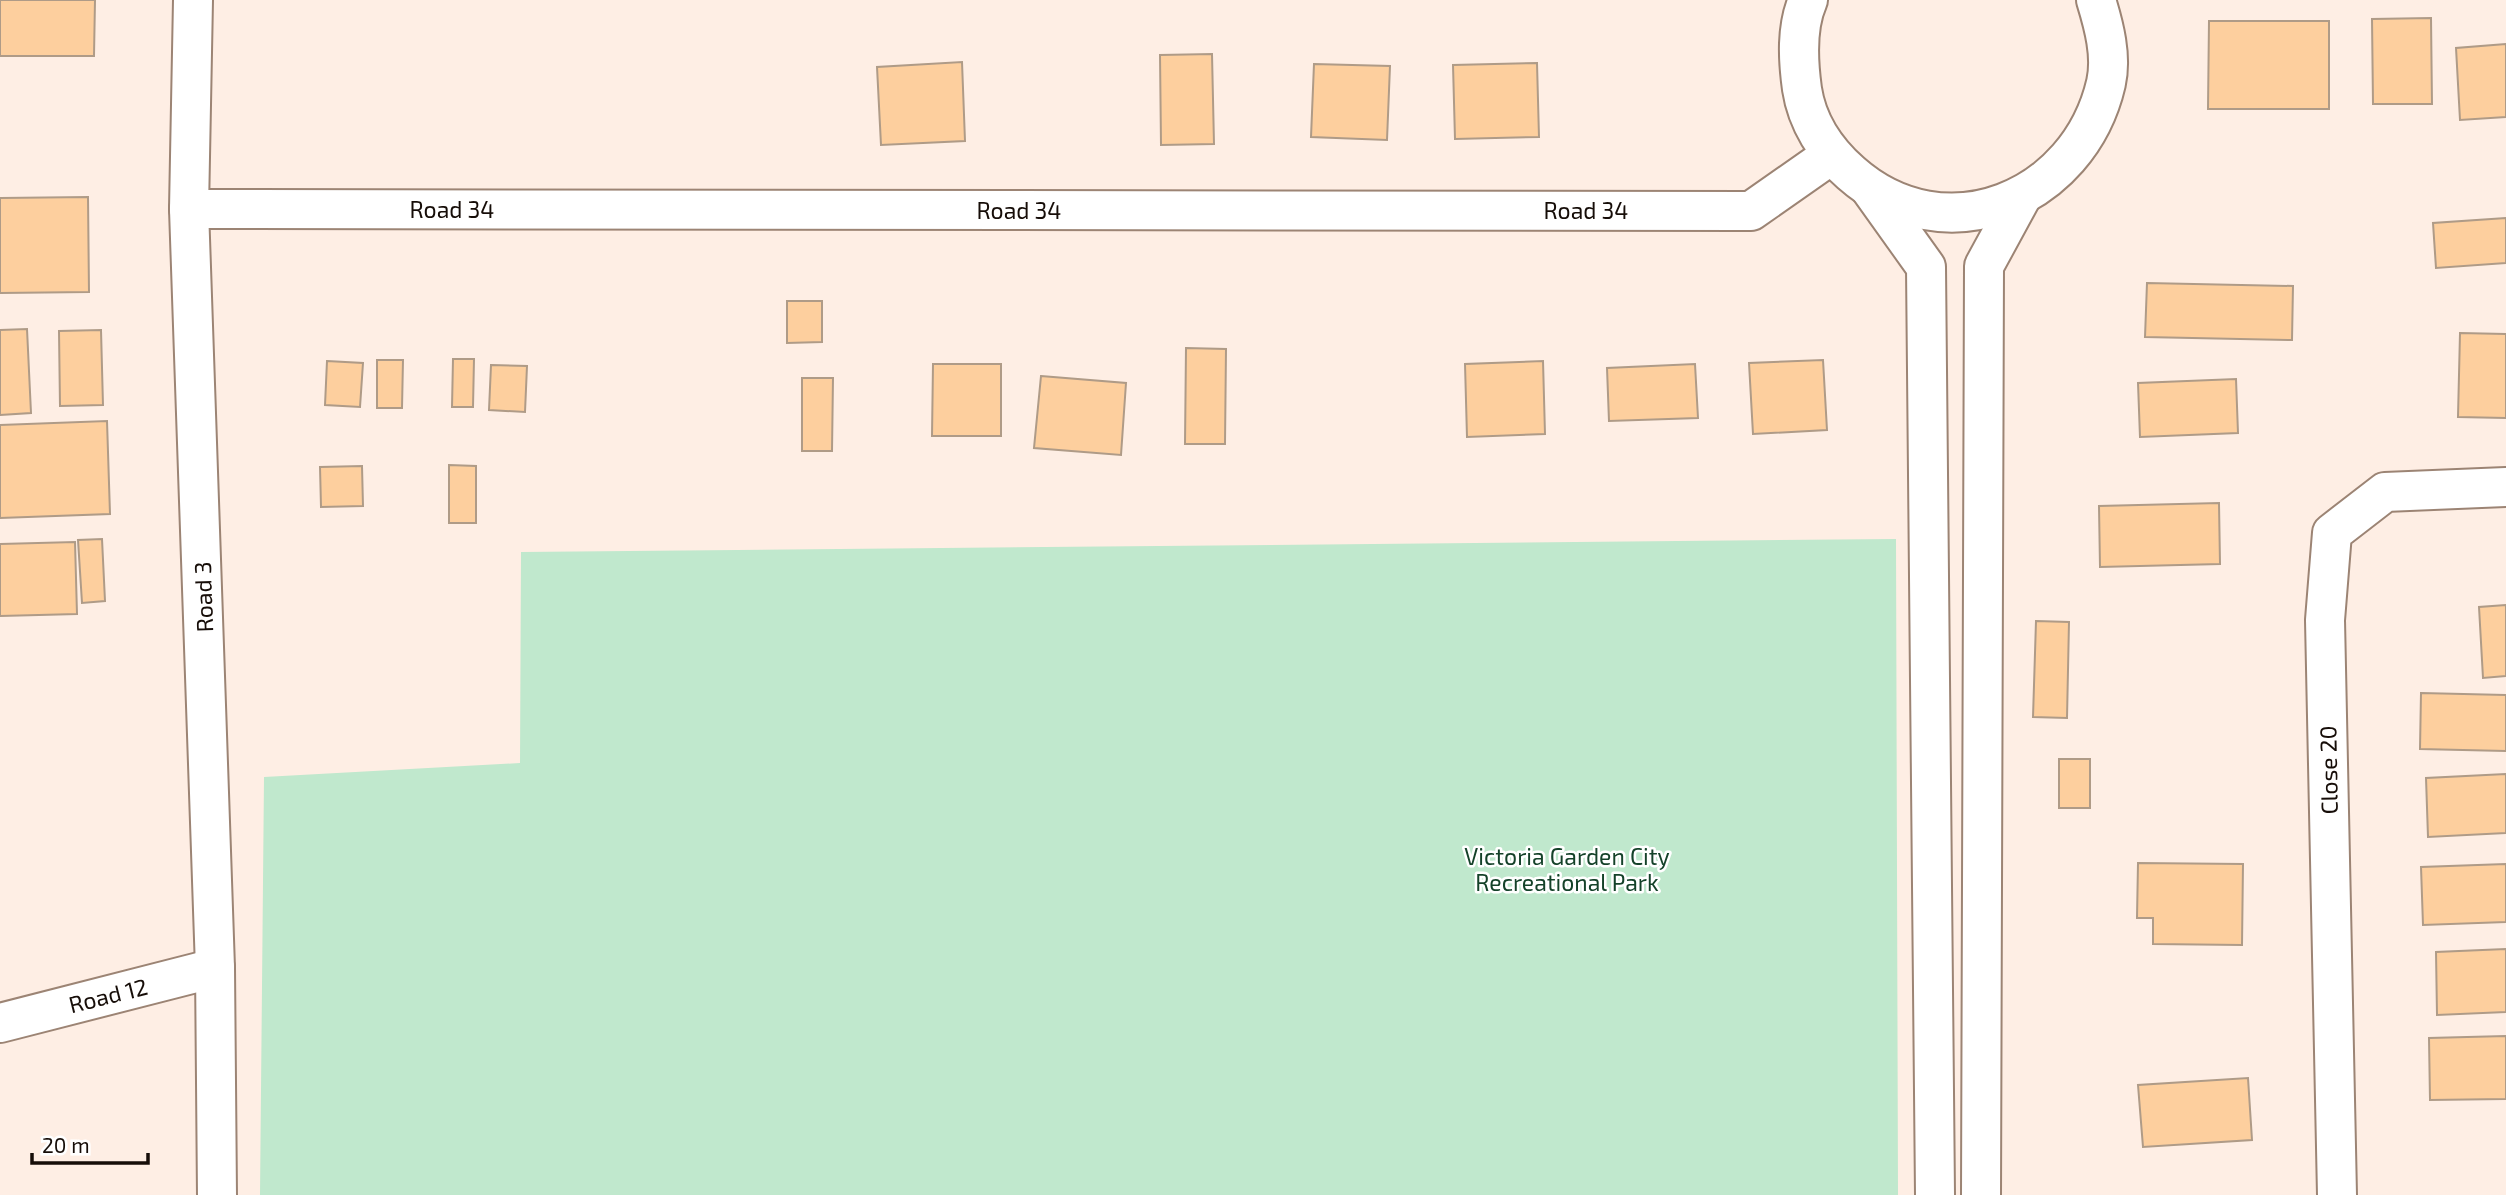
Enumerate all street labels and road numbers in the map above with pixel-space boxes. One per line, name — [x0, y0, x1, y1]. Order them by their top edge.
street label: Road 34 — [409, 195, 495, 223]
street label: Road 34 — [976, 196, 1062, 224]
street label: Road 34 — [1543, 196, 1629, 224]
street label: Road 3 — [188, 561, 218, 633]
street label: Close 20 — [2313, 725, 2343, 815]
street label: Road 12 — [66, 972, 150, 1018]

